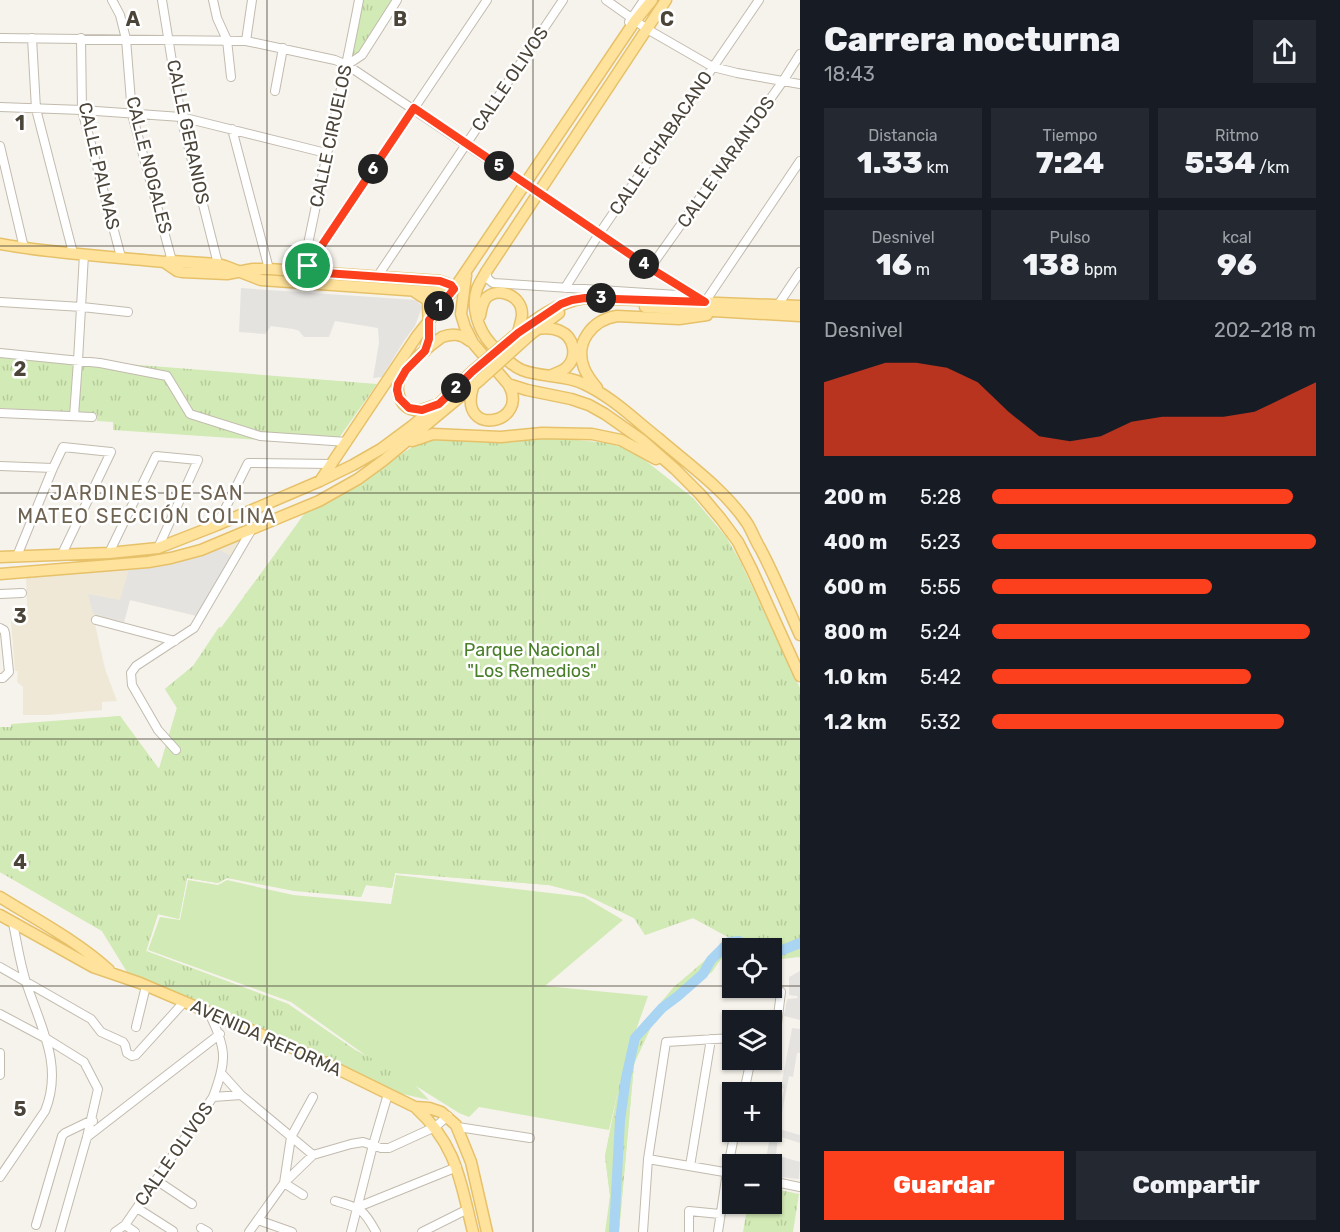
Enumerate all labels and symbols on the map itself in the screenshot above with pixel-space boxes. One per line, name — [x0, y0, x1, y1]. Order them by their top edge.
text: A — [126, 7, 141, 31]
text: B — [393, 7, 407, 31]
text: C — [660, 7, 674, 31]
street label: CALLE OLIVOS — [467, 22, 553, 136]
street label: CALLE GERANIOS — [162, 58, 214, 206]
street label: CALLE CIRUELOS — [305, 63, 357, 209]
street label: CALLE CHABACANO — [605, 67, 717, 219]
street label: CALLE NARANJOS — [672, 92, 780, 232]
street label: CALLE NOGALES — [121, 94, 177, 236]
street label: CALLE PALMAS — [74, 100, 124, 232]
text: 1 — [15, 111, 25, 135]
pin: 5 — [484, 151, 514, 181]
pin: 6 — [358, 154, 388, 184]
pin — [282, 240, 333, 291]
pin: 4 — [629, 249, 659, 279]
pin: 3 — [586, 283, 616, 313]
pin: 1 — [424, 291, 454, 321]
text: 2 — [14, 357, 27, 381]
pin: 2 — [441, 373, 471, 403]
district label: JARDINES DE SAN MATEO SECCIÓN COLINA — [17, 481, 277, 528]
text: 3 — [13, 604, 27, 628]
park label: Parque Nacional "Los Remedios" — [464, 639, 600, 682]
text: 4 — [13, 850, 27, 874]
street label: AVENIDA REFORMA — [187, 995, 345, 1081]
text: 5 — [14, 1097, 27, 1121]
street label: CALLE OLIVOS — [130, 1098, 218, 1210]

